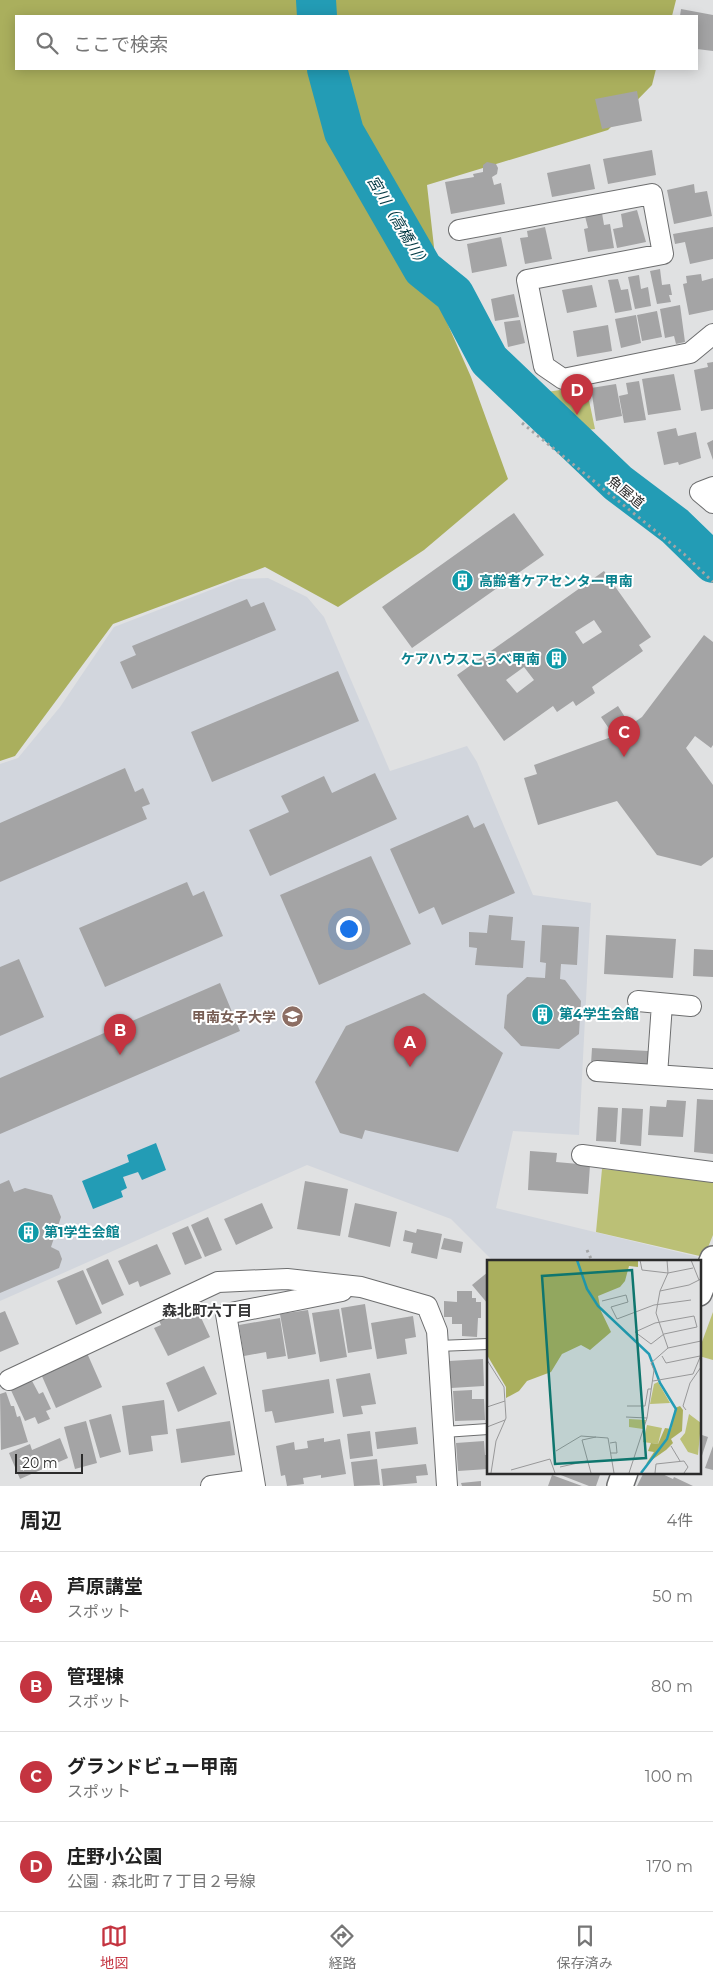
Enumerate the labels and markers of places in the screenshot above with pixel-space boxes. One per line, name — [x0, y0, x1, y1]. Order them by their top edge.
pin: D — [561, 374, 593, 415]
building icon: 高齢者ケアセンター甲南 — [451, 569, 475, 593]
place label: 高齢者ケアセンター甲南 — [479, 572, 633, 590]
building icon: ケアハウスこうべ甲南 — [544, 647, 568, 671]
place label: ケアハウスこうべ甲南 — [401, 650, 540, 668]
pin: C — [608, 716, 640, 757]
building icon: 第4学生会館 — [531, 1002, 555, 1026]
school or university icon: 甲南女子大学 — [280, 1005, 304, 1029]
place label: 第4学生会館 — [559, 1005, 639, 1023]
place label: 甲南女子大学 — [192, 1008, 276, 1026]
pin: B — [104, 1014, 136, 1055]
pin: A — [394, 1026, 426, 1067]
building icon: 第1学生会館 — [16, 1220, 40, 1244]
place label: 第1学生会館 — [44, 1223, 120, 1241]

